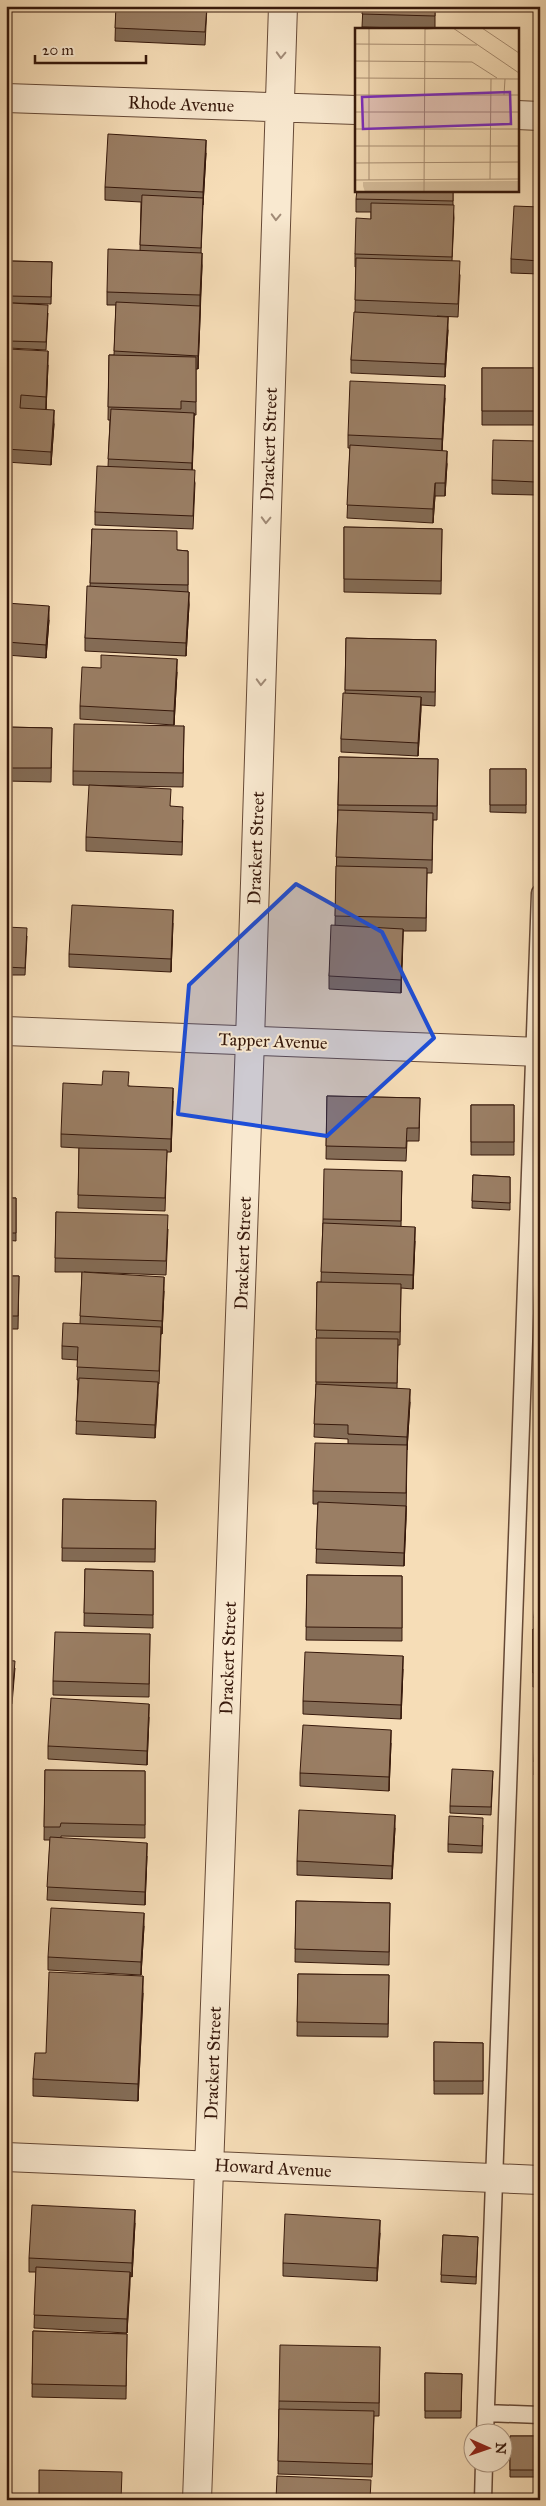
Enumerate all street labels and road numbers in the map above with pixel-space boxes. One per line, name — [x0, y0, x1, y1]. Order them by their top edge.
street label: Rhode Avenue — [128, 91, 234, 117]
street label: Drackert Street — [256, 386, 282, 501]
street label: Drackert Street — [243, 790, 269, 905]
street label: Tapper Avenue — [218, 1028, 328, 1054]
street label: Drackert Street — [230, 1195, 256, 1310]
street label: Drackert Street — [215, 1600, 241, 1715]
street label: Drackert Street — [200, 2005, 226, 2120]
street label: Howard Avenue — [214, 2154, 332, 2182]

